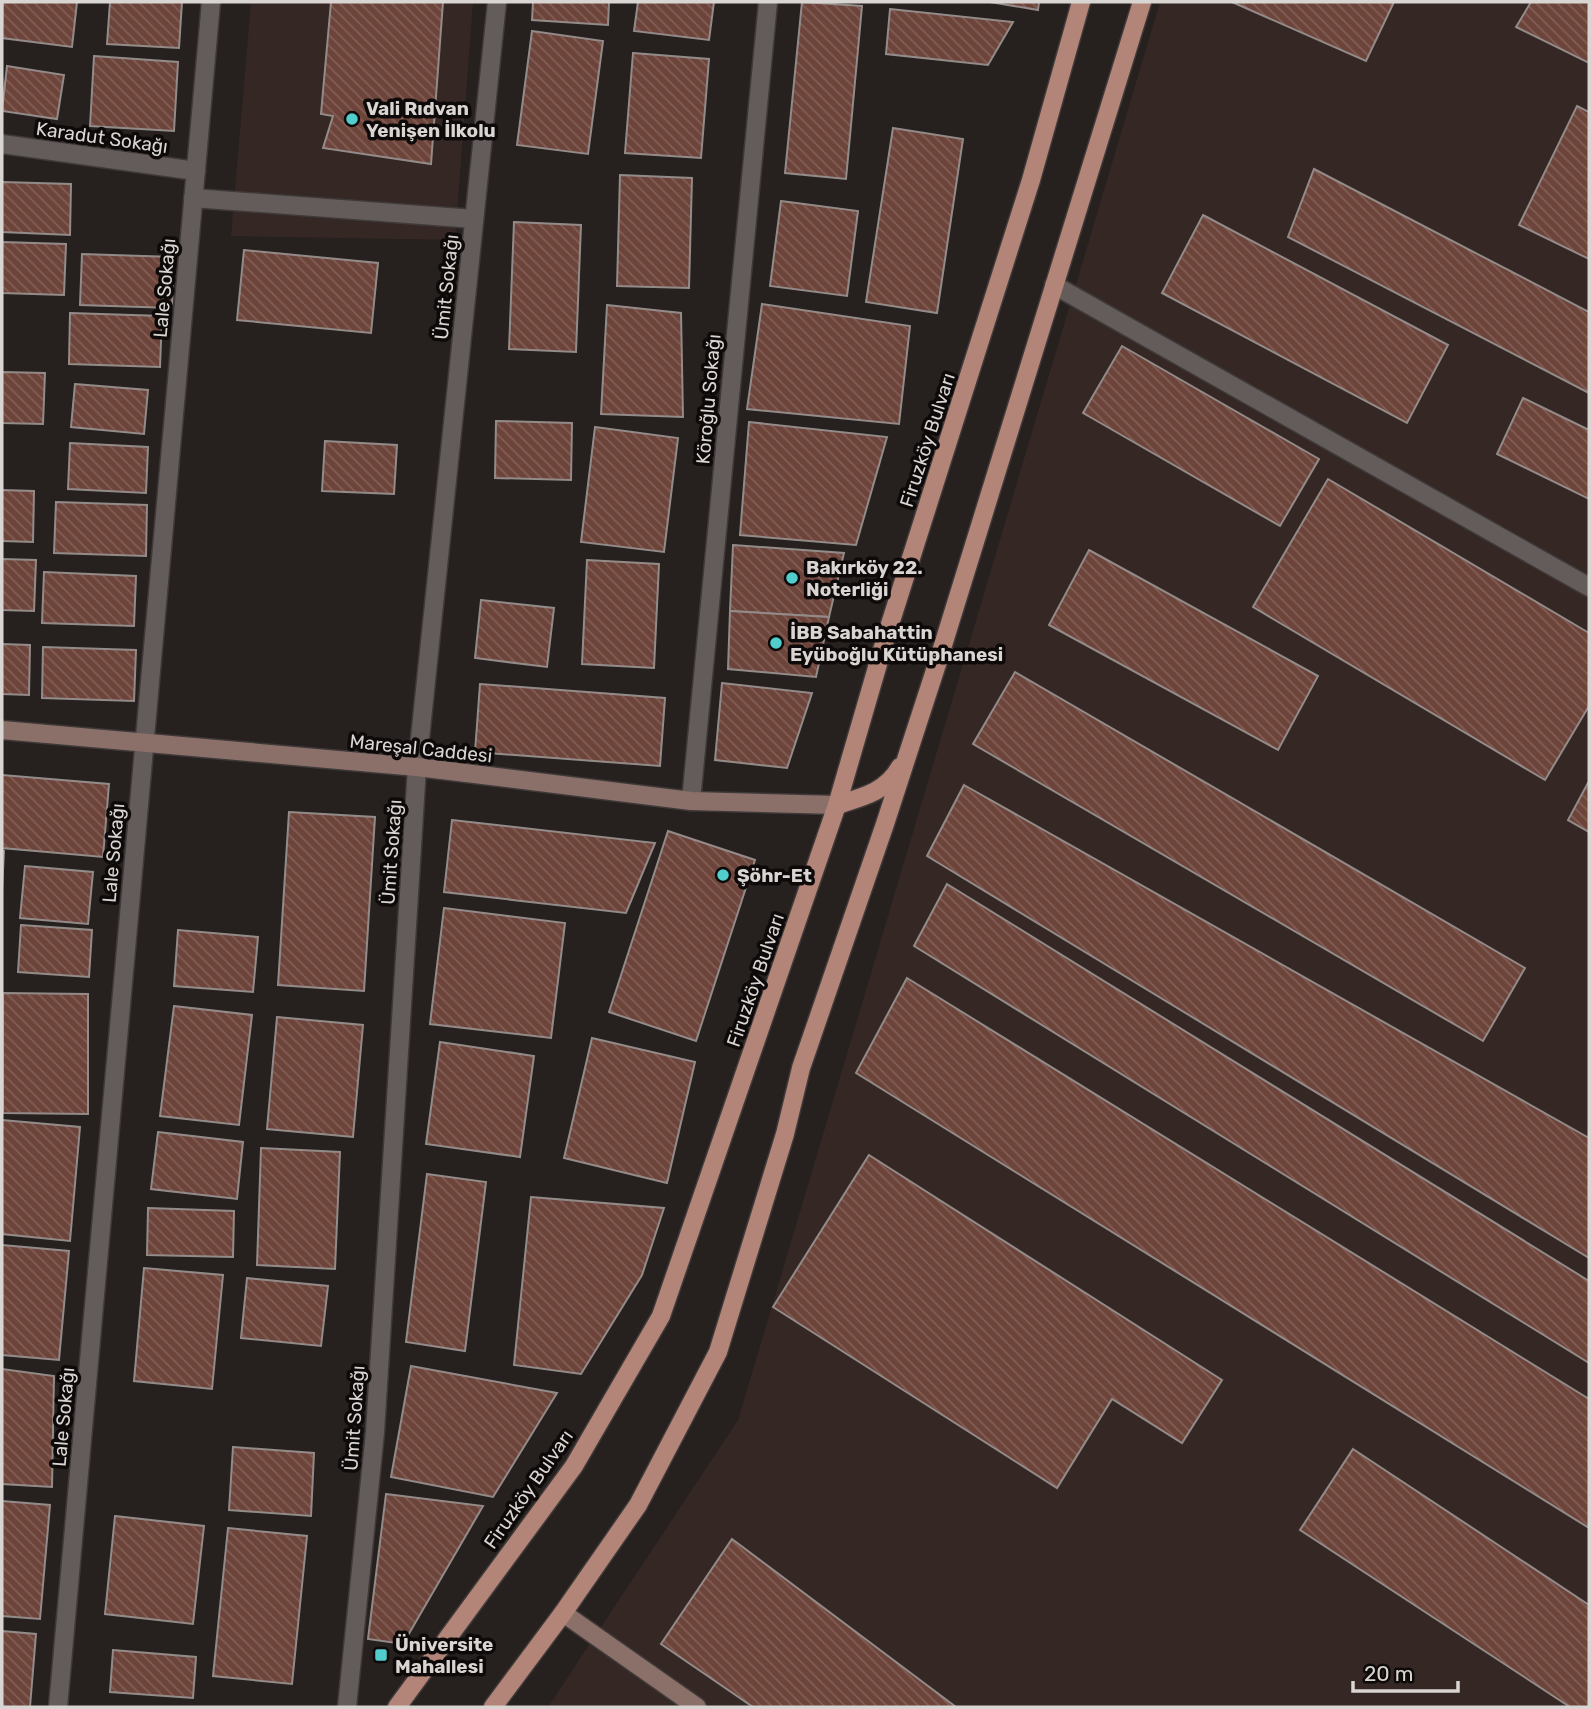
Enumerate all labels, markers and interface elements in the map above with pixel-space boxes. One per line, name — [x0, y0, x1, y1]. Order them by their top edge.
place label: Vali Rıdvan Yenişen İlkolu — [366, 97, 496, 142]
marker: Vali Rıdvan Yenişen İlkolu — [344, 111, 360, 127]
street label: Karadut Sokağı — [35, 117, 169, 158]
street label: Ümit Sokağı — [430, 233, 463, 341]
street label: Lale Sokağı — [149, 237, 180, 339]
street label: Köroğlu Sokağı — [691, 333, 726, 465]
street label: Firuzköy Bulvarı — [895, 370, 960, 510]
place label: Bakırköy 22. Noterliği — [806, 556, 923, 601]
marker: Bakırköy 22. Noterliği — [784, 570, 800, 586]
place label: İBB Sabahattin Eyüboğlu Kütüphanesi — [790, 621, 1003, 666]
marker: İBB Sabahattin Eyüboğlu Kütüphanesi — [768, 635, 784, 651]
street label: Mareşal Caddesi — [348, 730, 493, 767]
street label: Ümit Sokağı — [376, 799, 407, 906]
street label: Lale Sokağı — [98, 802, 129, 904]
place label: Şöhr-Et — [737, 864, 812, 887]
marker: Şöhr-Et — [715, 867, 731, 883]
street label: Firuzköy Bulvarı — [722, 910, 789, 1050]
street label: Ümit Sokağı — [339, 1365, 370, 1472]
street label: Lale Sokağı — [48, 1366, 79, 1468]
street label: Firuzköy Bulvarı — [479, 1425, 578, 1553]
place label: Üniversite Mahallesi — [395, 1633, 493, 1678]
marker: Üniversite Mahallesi — [373, 1647, 389, 1663]
scale bar — [1353, 1650, 1458, 1694]
text: 20 m — [1364, 1661, 1413, 1686]

